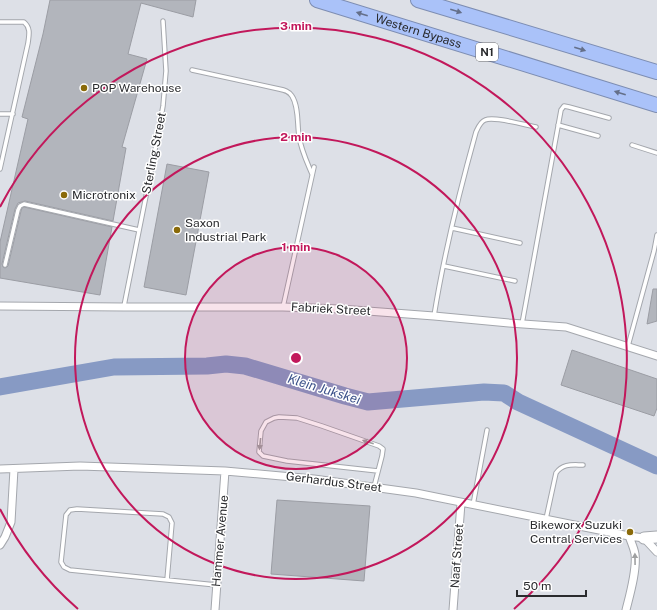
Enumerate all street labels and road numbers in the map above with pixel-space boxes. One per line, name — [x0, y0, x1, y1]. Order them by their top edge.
street label: Western Bypass — [373, 11, 463, 51]
road number: N1 — [476, 43, 498, 61]
street label: Sterling Street — [139, 111, 169, 195]
street label: Fabriek Street — [291, 300, 372, 318]
street label: Gerhardus Street — [285, 469, 383, 495]
street label: Hammer Avenue — [209, 494, 231, 588]
street label: Naaf Street — [448, 523, 466, 589]

